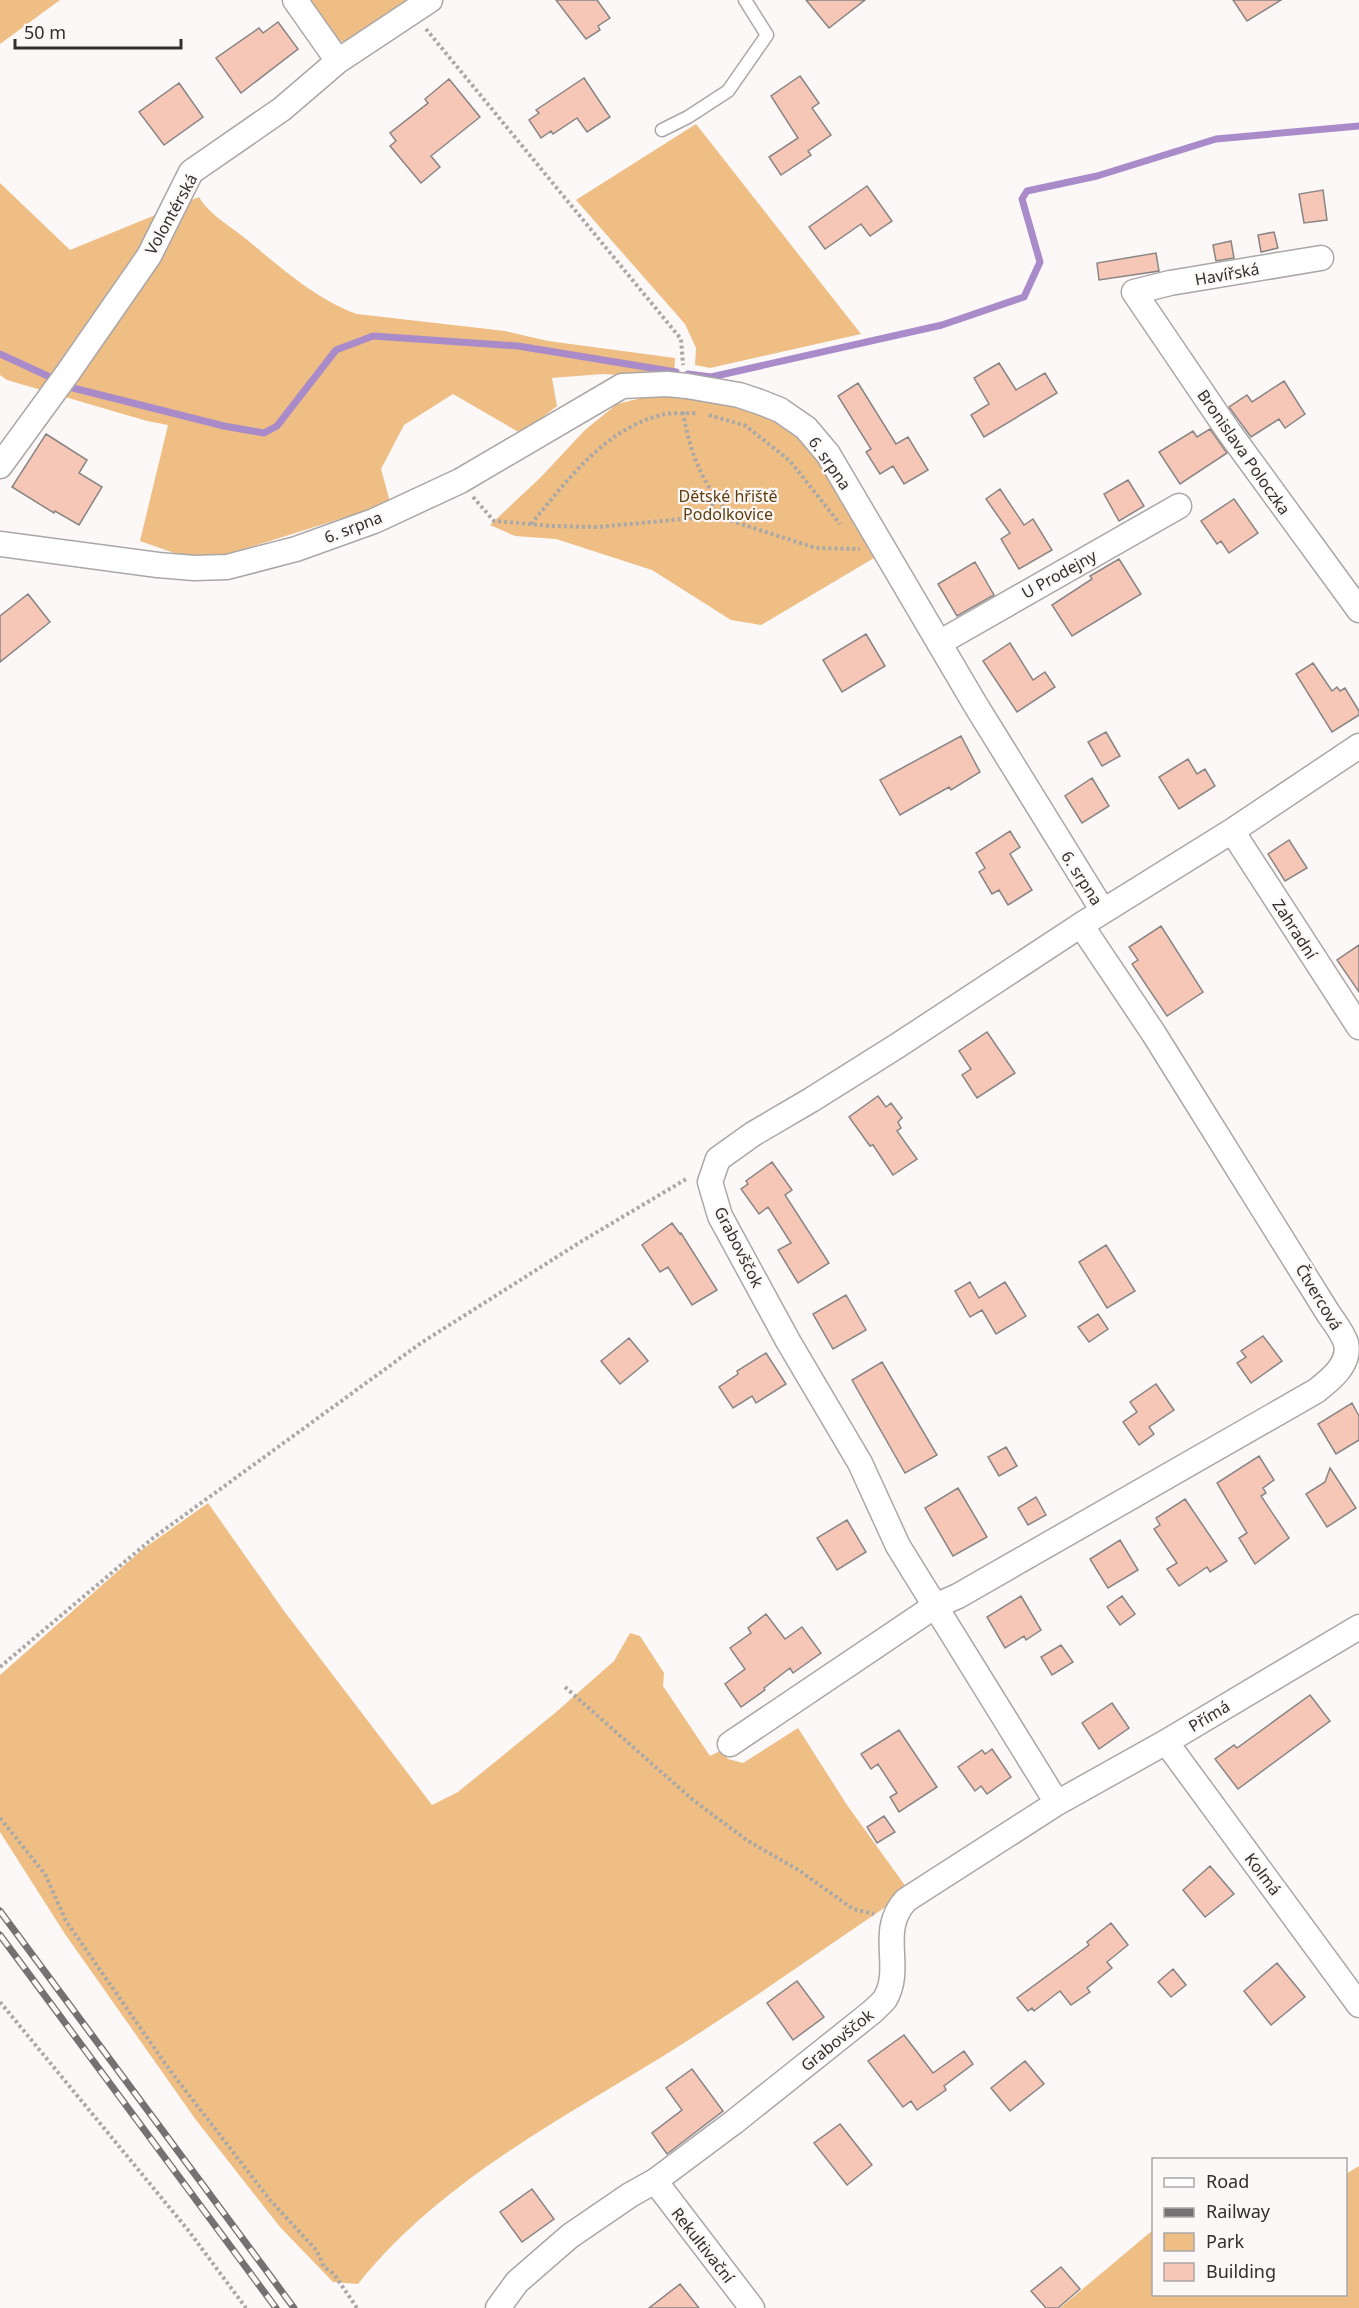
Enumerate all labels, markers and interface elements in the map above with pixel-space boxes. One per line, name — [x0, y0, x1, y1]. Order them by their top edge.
scale bar — [15, 12, 182, 50]
text: 50 m — [24, 20, 66, 44]
street label: Volontérská — [140, 170, 202, 258]
street label: Havířská — [1193, 258, 1261, 290]
street label: Bronislava Poloczka — [1192, 385, 1296, 519]
street label: 6. srpna — [804, 432, 856, 494]
park label: Dětské hřiště Podolkovice — [679, 485, 777, 525]
street label: 6. srpna — [321, 506, 385, 548]
street label: U Prodejny — [1018, 544, 1101, 604]
street label: 6. srpna — [1056, 847, 1108, 909]
street label: Zahradní — [1267, 895, 1323, 964]
street label: Grabovščok — [709, 1203, 769, 1292]
street label: Čtvercová — [1291, 1260, 1347, 1334]
street label: Přímá — [1184, 1695, 1234, 1737]
street label: Kolmá — [1240, 1848, 1286, 1900]
street label: Grabovščok — [796, 2004, 878, 2076]
legend — [1152, 2158, 1347, 2296]
text: Road — [1206, 2169, 1249, 2193]
text: Railway — [1206, 2199, 1271, 2223]
street label: Rekultivační — [667, 2203, 740, 2288]
text: Park — [1206, 2229, 1244, 2253]
text: Building — [1206, 2259, 1276, 2283]

